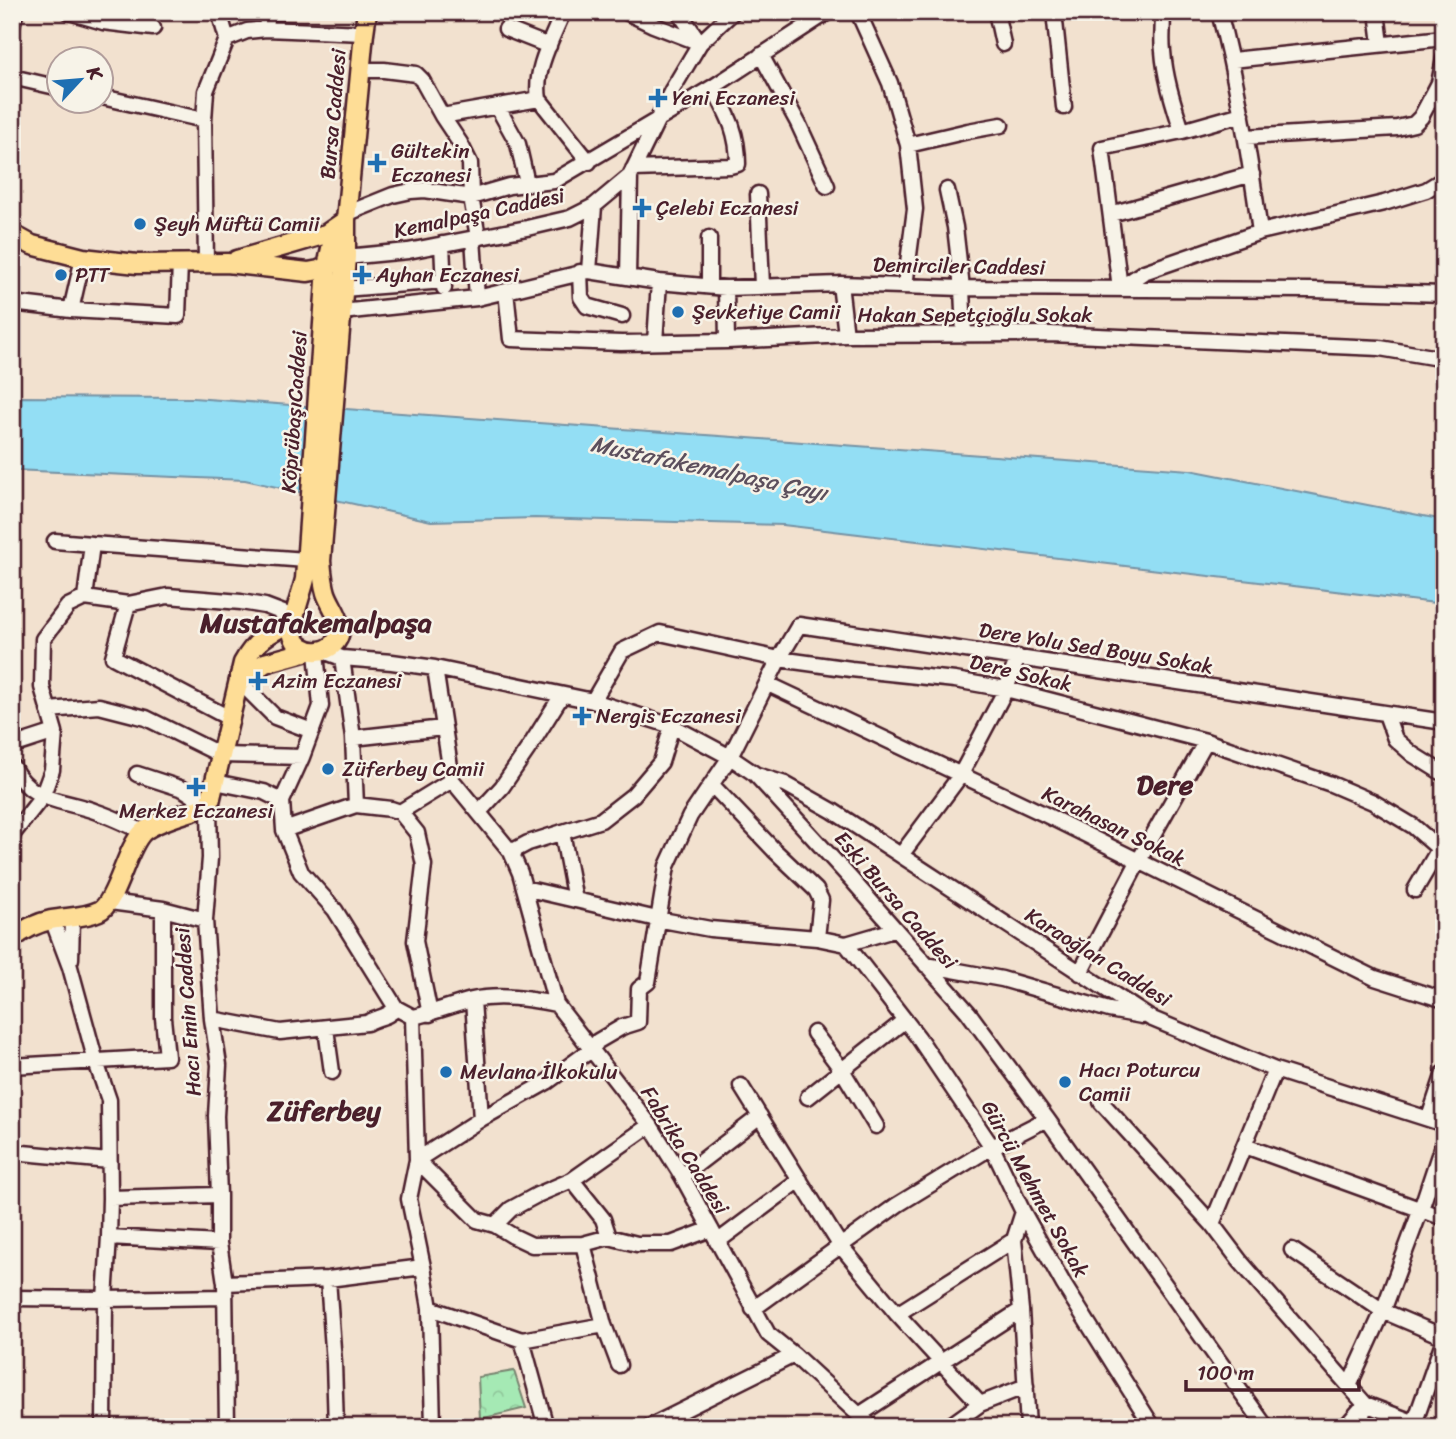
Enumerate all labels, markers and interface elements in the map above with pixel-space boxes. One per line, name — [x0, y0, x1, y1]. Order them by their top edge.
north arrow — [46, 46, 116, 116]
street label: Bursa Caddesi — [308, 46, 358, 181]
text: K — [77, 59, 113, 86]
place label: Yeni Eczanesi — [672, 79, 796, 117]
marker: Yeni Eczanesi — [650, 90, 666, 106]
place label: Gültekin Eczanesi — [391, 132, 473, 194]
marker: Gültekin Eczanesi — [369, 155, 385, 171]
street label: Kemalpaşa Caddesi — [390, 176, 569, 250]
place label: Çelebi Eczanesi — [656, 189, 800, 227]
marker: Çelebi Eczanesi — [634, 200, 650, 216]
place label: Şeyh Müftü Camii — [154, 205, 321, 243]
marker: Şeyh Müftü Camii — [132, 216, 148, 232]
street label: Demirciler Caddesi — [872, 245, 1047, 287]
place label: PTT — [75, 256, 111, 294]
place label: Ayhan Eczanesi — [375, 256, 520, 294]
marker: PTT — [53, 267, 69, 283]
marker: Ayhan Eczanesi — [354, 267, 370, 283]
place label: Şevketiye Camii — [692, 293, 842, 331]
street label: Hakan Sepetçioğlu Sokak — [858, 296, 1093, 334]
marker: Şevketiye Camii — [670, 304, 686, 320]
street label: KöprübaşıCaddesi — [269, 328, 319, 494]
water label: Mustafakemalpaşa Çayı — [587, 423, 833, 514]
district label: Mustafakemalpaşa — [199, 598, 432, 647]
street label: Dere Yolu Sed Boyu Sokak — [976, 611, 1216, 685]
street label: Dere Sokak — [966, 643, 1076, 703]
place label: Azim Eczanesi — [271, 662, 403, 700]
marker: Azim Eczanesi — [250, 673, 266, 689]
place label: Nergis Eczanesi — [596, 697, 742, 735]
marker: Nergis Eczanesi — [574, 708, 590, 724]
place label: Züferbey Camii — [342, 750, 485, 788]
district label: Dere — [1136, 760, 1194, 809]
marker: Züferbey Camii — [320, 761, 336, 777]
street label: Karahasan Sokak — [1035, 775, 1193, 877]
marker: Merkez Eczanesi — [188, 779, 204, 795]
place label: Merkez Eczanesi — [119, 792, 274, 830]
street label: Eski Bursa Caddesi — [824, 822, 968, 979]
street label: Karaoğlan Caddesi — [1017, 897, 1180, 1018]
street label: Hacı Emin Caddesi — [163, 925, 213, 1098]
place label: Hacı Poturcu Camii — [1079, 1051, 1200, 1113]
place label: Mevlana İlkokulu — [460, 1053, 617, 1091]
marker: Mevlana İlkokulu — [438, 1064, 454, 1080]
marker: Hacı Poturcu Camii — [1057, 1074, 1073, 1090]
street label: Fabrika Caddesi — [630, 1078, 740, 1223]
district label: Züferbey — [266, 1086, 382, 1135]
street label: Gürcü Mehmet Sokak — [970, 1093, 1100, 1285]
scale bar — [1186, 1348, 1360, 1392]
text: 100 m — [1197, 1354, 1254, 1392]

